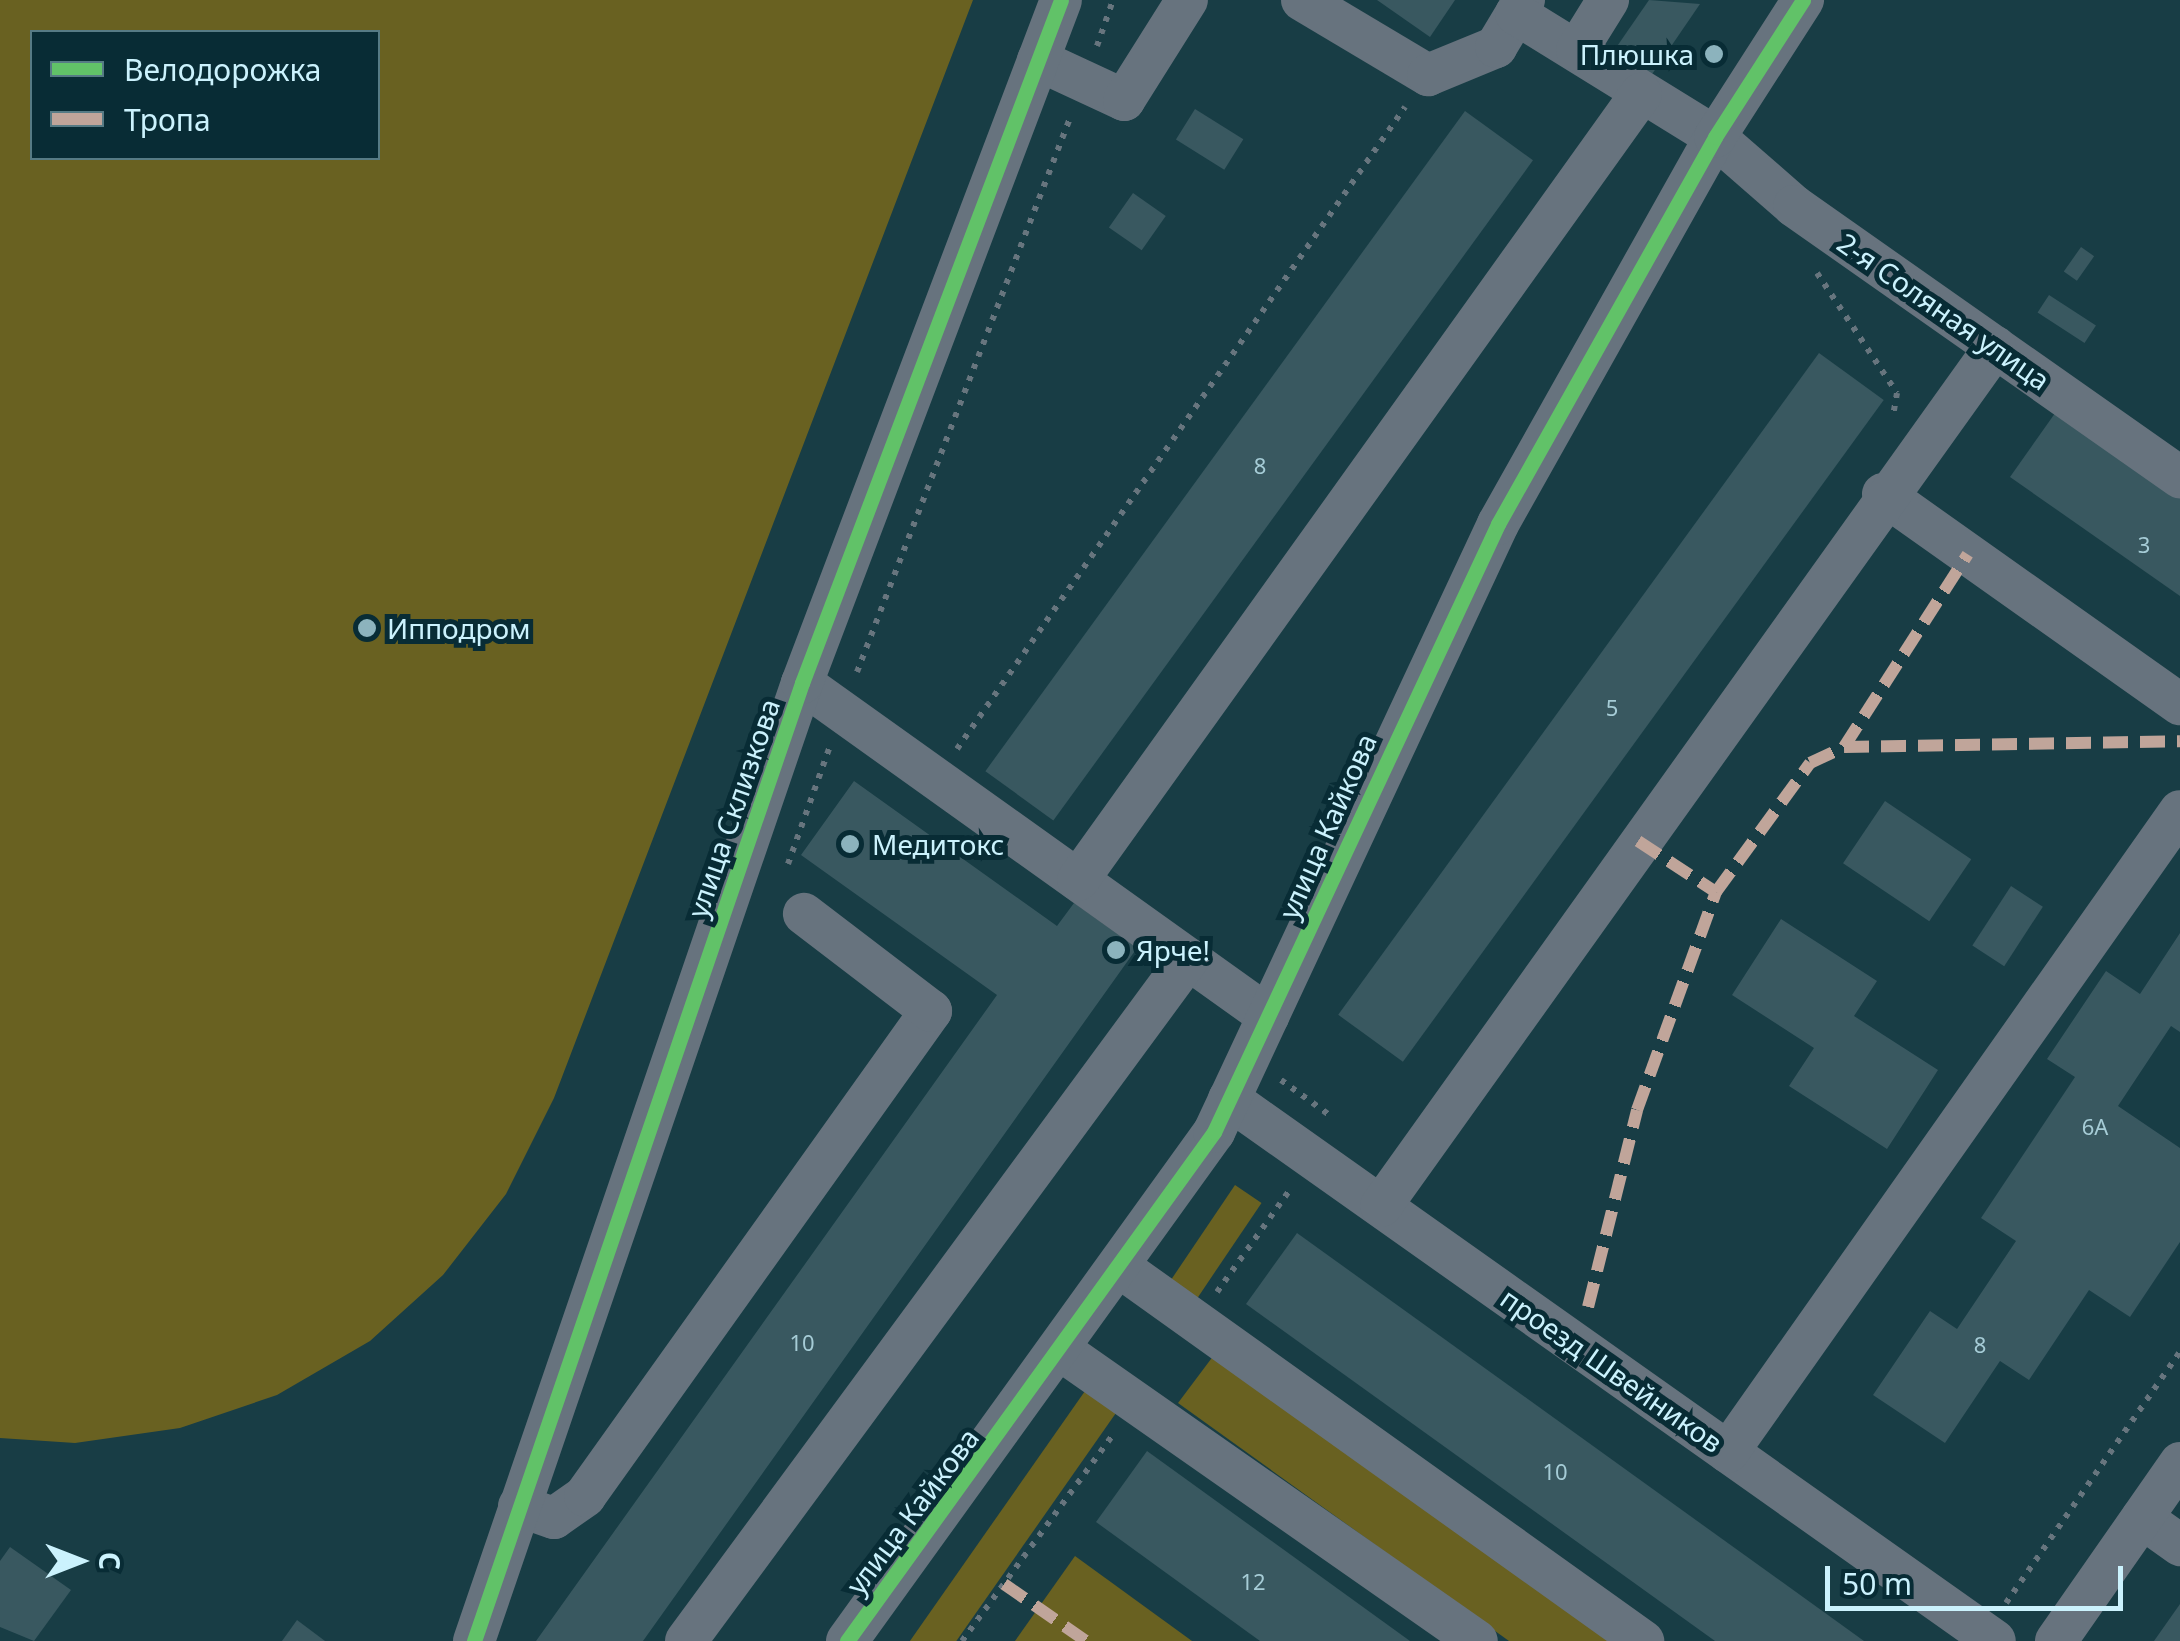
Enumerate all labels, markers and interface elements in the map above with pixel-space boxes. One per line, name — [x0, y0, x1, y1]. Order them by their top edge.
legend — [30, 30, 380, 160]
place label: Плюшка — [1580, 37, 1694, 71]
marker: Плюшка — [1703, 43, 1725, 65]
text: Велодорожка — [124, 49, 321, 90]
text: Тропа — [124, 99, 211, 140]
street label: 2-я Соляная улица — [1831, 225, 2057, 397]
house number: 8 — [1254, 453, 1266, 479]
house number: 3 — [2138, 532, 2150, 558]
place label: Ипподром — [387, 611, 531, 645]
marker: Ипподром — [356, 617, 378, 639]
street label: улица Склизкова — [680, 694, 786, 922]
house number: 5 — [1606, 695, 1618, 721]
street label: улица Кайкова — [1271, 728, 1383, 924]
place label: Медитокс — [872, 827, 1004, 861]
marker: Медитокс — [837, 831, 863, 857]
place label: Ярче! — [1136, 933, 1210, 967]
marker: Ярче! — [1105, 939, 1127, 961]
house number: 6А — [2082, 1114, 2108, 1140]
street label: проезд Швейников — [1495, 1281, 1729, 1459]
house number: 10 — [789, 1330, 815, 1356]
house number: 8 — [1974, 1332, 1986, 1358]
street label: улица Кайкова — [839, 1421, 985, 1601]
house number: 10 — [1542, 1459, 1568, 1485]
north arrow — [30, 1511, 130, 1611]
scale bar — [1830, 1546, 2128, 1608]
text: С — [91, 1552, 129, 1570]
text: 50 m — [1842, 1563, 1912, 1604]
house number: 12 — [1240, 1569, 1266, 1595]

